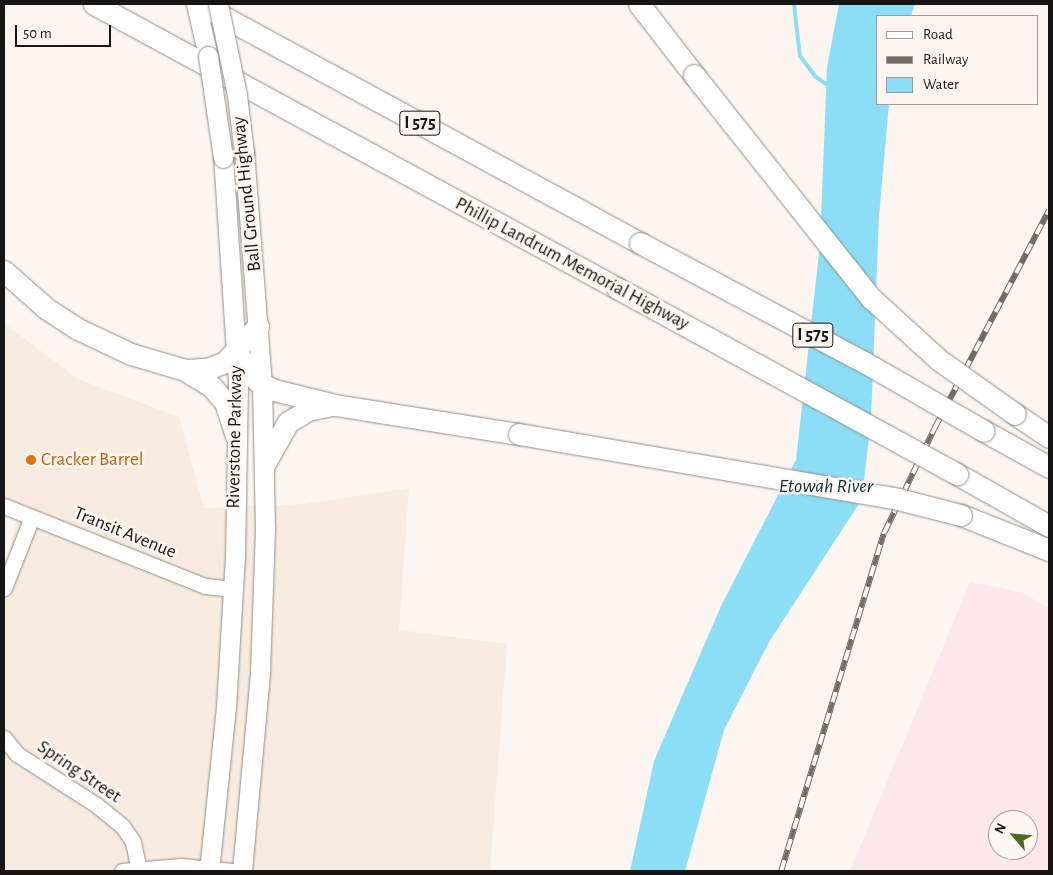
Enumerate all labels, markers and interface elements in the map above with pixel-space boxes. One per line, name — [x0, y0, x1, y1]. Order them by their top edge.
scale bar — [18, 15, 114, 47]
legend — [876, 15, 1038, 105]
text: 50 m — [23, 26, 52, 41]
text: Road — [923, 27, 953, 42]
text: Railway — [923, 52, 968, 67]
text: Water — [923, 77, 959, 92]
road number: I 575 — [399, 108, 441, 138]
street label: Ball Ground Highway — [228, 115, 266, 273]
street label: Phillip Landrum Memorial Highway — [451, 192, 693, 336]
road number: I 575 — [792, 320, 834, 350]
street label: Riverstone Parkway — [222, 365, 248, 509]
place label: Cracker Barrel — [41, 449, 143, 471]
marker: Cracker Barrel — [25, 454, 37, 466]
water label: Etowah River — [779, 474, 873, 498]
street label: Transit Avenue — [70, 502, 180, 564]
street label: Spring Street — [33, 736, 125, 808]
north arrow — [988, 810, 1038, 860]
text: N — [992, 821, 1009, 836]

